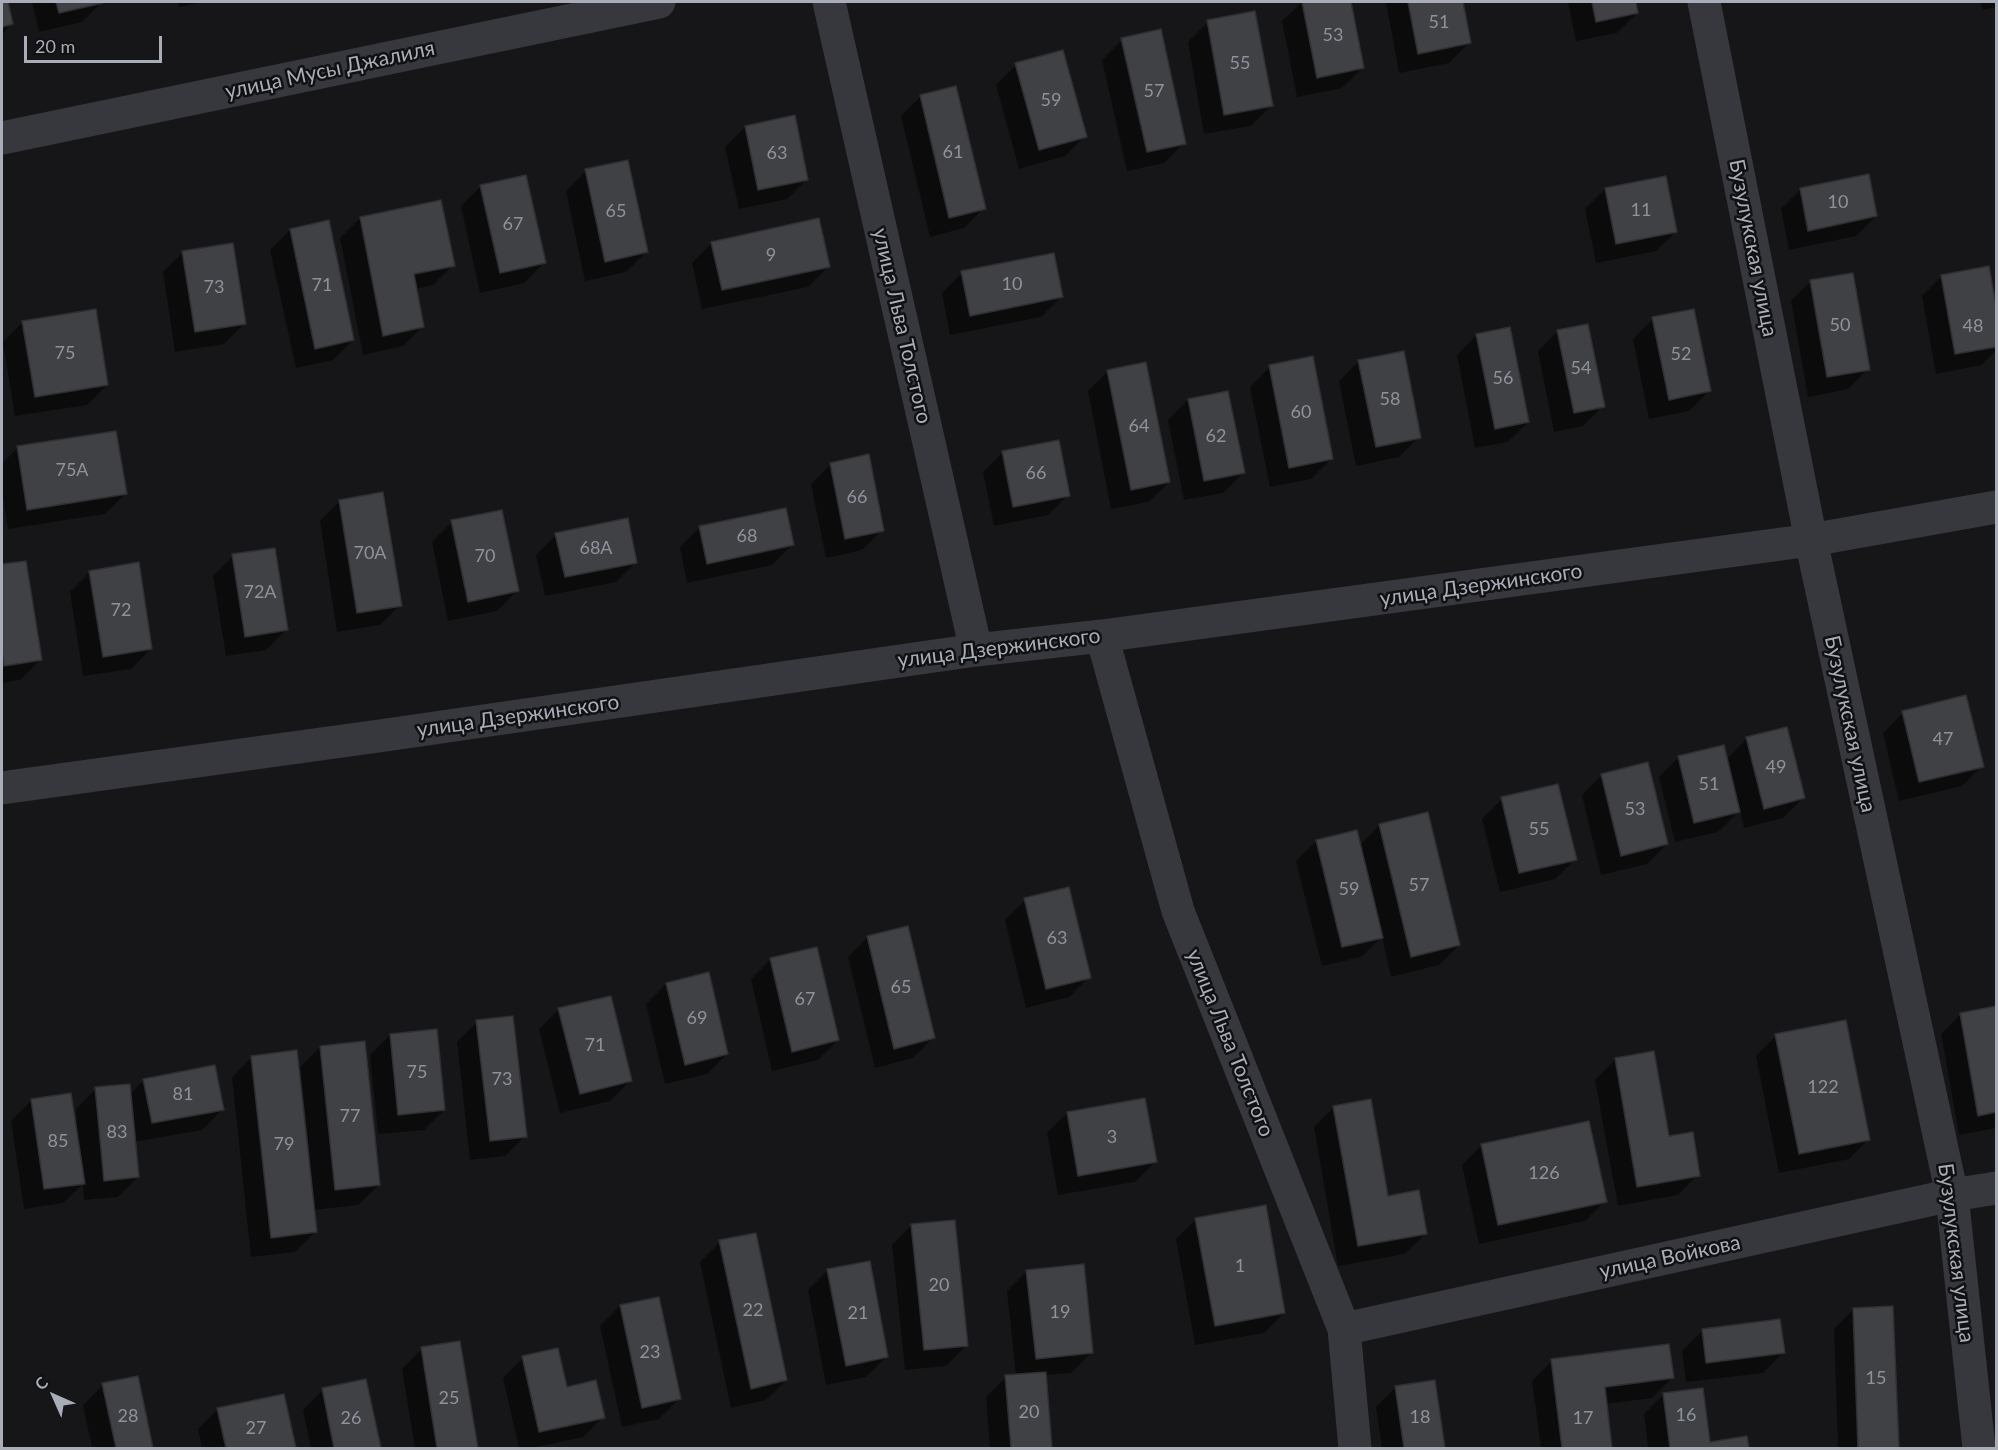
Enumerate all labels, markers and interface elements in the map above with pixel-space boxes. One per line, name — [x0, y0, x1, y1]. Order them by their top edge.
house number: 51 — [1429, 11, 1449, 33]
scale bar — [27, 24, 165, 62]
house number: 53 — [1323, 24, 1343, 46]
text: 20 m — [35, 35, 75, 57]
street label: улица Мусы Джалиля — [223, 35, 437, 105]
house number: 55 — [1230, 52, 1250, 74]
house number: 57 — [1144, 80, 1164, 102]
house number: 59 — [1041, 89, 1061, 111]
house number: 61 — [943, 141, 963, 163]
house number: 63 — [767, 142, 787, 164]
street label: Бузулукская улица — [1723, 157, 1783, 339]
house number: 10 — [1828, 191, 1848, 213]
house number: 11 — [1631, 199, 1651, 221]
house number: 65 — [606, 200, 626, 222]
house number: 67 — [503, 213, 523, 235]
street label: улица Льва Толстого — [867, 226, 937, 426]
house number: 9 — [766, 244, 776, 266]
house number: 10 — [1002, 273, 1022, 295]
house number: 71 — [312, 274, 332, 296]
house number: 73 — [204, 276, 224, 298]
house number: 50 — [1830, 314, 1850, 336]
house number: 48 — [1963, 315, 1983, 337]
house number: 75 — [55, 342, 75, 364]
house number: 52 — [1671, 343, 1691, 365]
house number: 54 — [1571, 357, 1591, 379]
house number: 56 — [1493, 367, 1513, 389]
house number: 58 — [1380, 388, 1400, 410]
house number: 60 — [1291, 401, 1311, 423]
house number: 64 — [1129, 415, 1149, 437]
house number: 62 — [1206, 425, 1226, 447]
house number: 75А — [55, 459, 89, 481]
house number: 66 — [1026, 462, 1046, 484]
house number: 66 — [847, 486, 867, 508]
house number: 68 — [737, 525, 757, 547]
house number: 68А — [579, 537, 613, 559]
house number: 70А — [353, 542, 387, 564]
house number: 70 — [475, 545, 495, 567]
street label: улица Дзержинского — [1378, 558, 1584, 612]
house number: 72А — [243, 581, 277, 603]
house number: 72 — [111, 599, 131, 621]
street label: улица Дзержинского — [896, 623, 1102, 673]
street label: Бузулукская улица — [1819, 633, 1881, 815]
street label: улица Дзержинского — [415, 689, 621, 743]
house number: 47 — [1933, 728, 1953, 750]
house number: 49 — [1766, 756, 1786, 778]
house number: 51 — [1699, 773, 1719, 795]
house number: 53 — [1625, 798, 1645, 820]
house number: 55 — [1529, 818, 1549, 840]
house number: 57 — [1409, 874, 1429, 896]
house number: 59 — [1339, 878, 1359, 900]
house number: 63 — [1047, 927, 1067, 949]
street label: улица Льва Толстого — [1181, 946, 1279, 1140]
house number: 65 — [891, 976, 911, 998]
house number: 67 — [795, 988, 815, 1010]
house number: 69 — [687, 1007, 707, 1029]
house number: 71 — [585, 1034, 605, 1056]
house number: 75 — [407, 1061, 427, 1083]
house number: 73 — [492, 1068, 512, 1090]
house number: 122 — [1807, 1076, 1839, 1098]
house number: 81 — [173, 1083, 193, 1105]
house number: 77 — [340, 1105, 360, 1127]
house number: 83 — [107, 1121, 127, 1143]
house number: 3 — [1107, 1126, 1117, 1148]
house number: 85 — [48, 1130, 68, 1152]
house number: 79 — [274, 1133, 294, 1155]
house number: 126 — [1528, 1162, 1560, 1184]
street label: Бузулукская улица — [1933, 1162, 1979, 1344]
street label: улица Войкова — [1597, 1230, 1743, 1284]
house number: 1 — [1235, 1255, 1245, 1277]
house number: 20 — [929, 1274, 949, 1296]
house number: 22 — [743, 1299, 763, 1321]
house number: 19 — [1050, 1301, 1070, 1323]
house number: 21 — [848, 1302, 868, 1324]
house number: 23 — [640, 1341, 660, 1363]
north arrow — [24, 1366, 84, 1426]
house number: 15 — [1866, 1367, 1886, 1389]
text: С — [30, 1372, 51, 1393]
house number: 25 — [439, 1387, 459, 1409]
house number: 20 — [1019, 1401, 1039, 1423]
house number: 16 — [1676, 1404, 1696, 1426]
house number: 28 — [118, 1405, 138, 1427]
house number: 18 — [1410, 1406, 1430, 1428]
house number: 26 — [341, 1407, 361, 1429]
house number: 17 — [1573, 1407, 1593, 1429]
house number: 27 — [246, 1417, 266, 1439]

